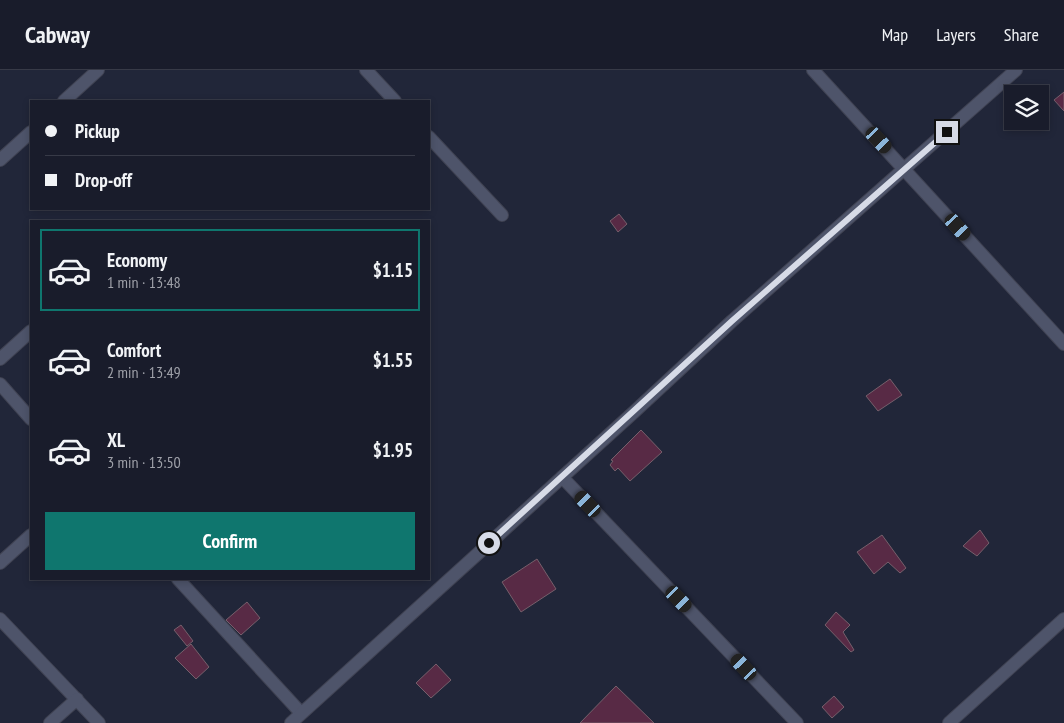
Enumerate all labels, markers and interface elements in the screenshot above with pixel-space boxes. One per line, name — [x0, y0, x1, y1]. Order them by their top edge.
text: Cabway — [25, 19, 90, 50]
text: Map — [882, 23, 908, 46]
text: Layers — [936, 23, 976, 46]
text: Share — [1004, 23, 1039, 46]
map controls — [1004, 85, 1049, 130]
button: layers — [1004, 85, 1049, 130]
text: Pickup — [75, 119, 120, 143]
route end — [936, 121, 958, 143]
car — [863, 124, 894, 156]
text: Drop-off — [75, 168, 132, 192]
car — [942, 211, 973, 243]
icon: car — [47, 248, 92, 293]
text: Economy — [107, 248, 167, 272]
text: $1.15 — [373, 258, 413, 282]
text: 1 min · 13:48 — [107, 272, 181, 292]
icon: car — [47, 338, 92, 383]
text: Comfort — [107, 338, 161, 362]
text: $1.55 — [373, 348, 413, 372]
text: 2 min · 13:49 — [107, 362, 181, 382]
icon: car — [47, 428, 92, 473]
text: XL — [107, 428, 125, 452]
text: $1.95 — [373, 438, 413, 462]
text: 3 min · 13:50 — [107, 452, 181, 472]
car — [572, 488, 603, 520]
button: Confirm — [45, 512, 415, 570]
route start — [478, 532, 500, 554]
car — [663, 583, 694, 615]
car — [728, 651, 759, 683]

